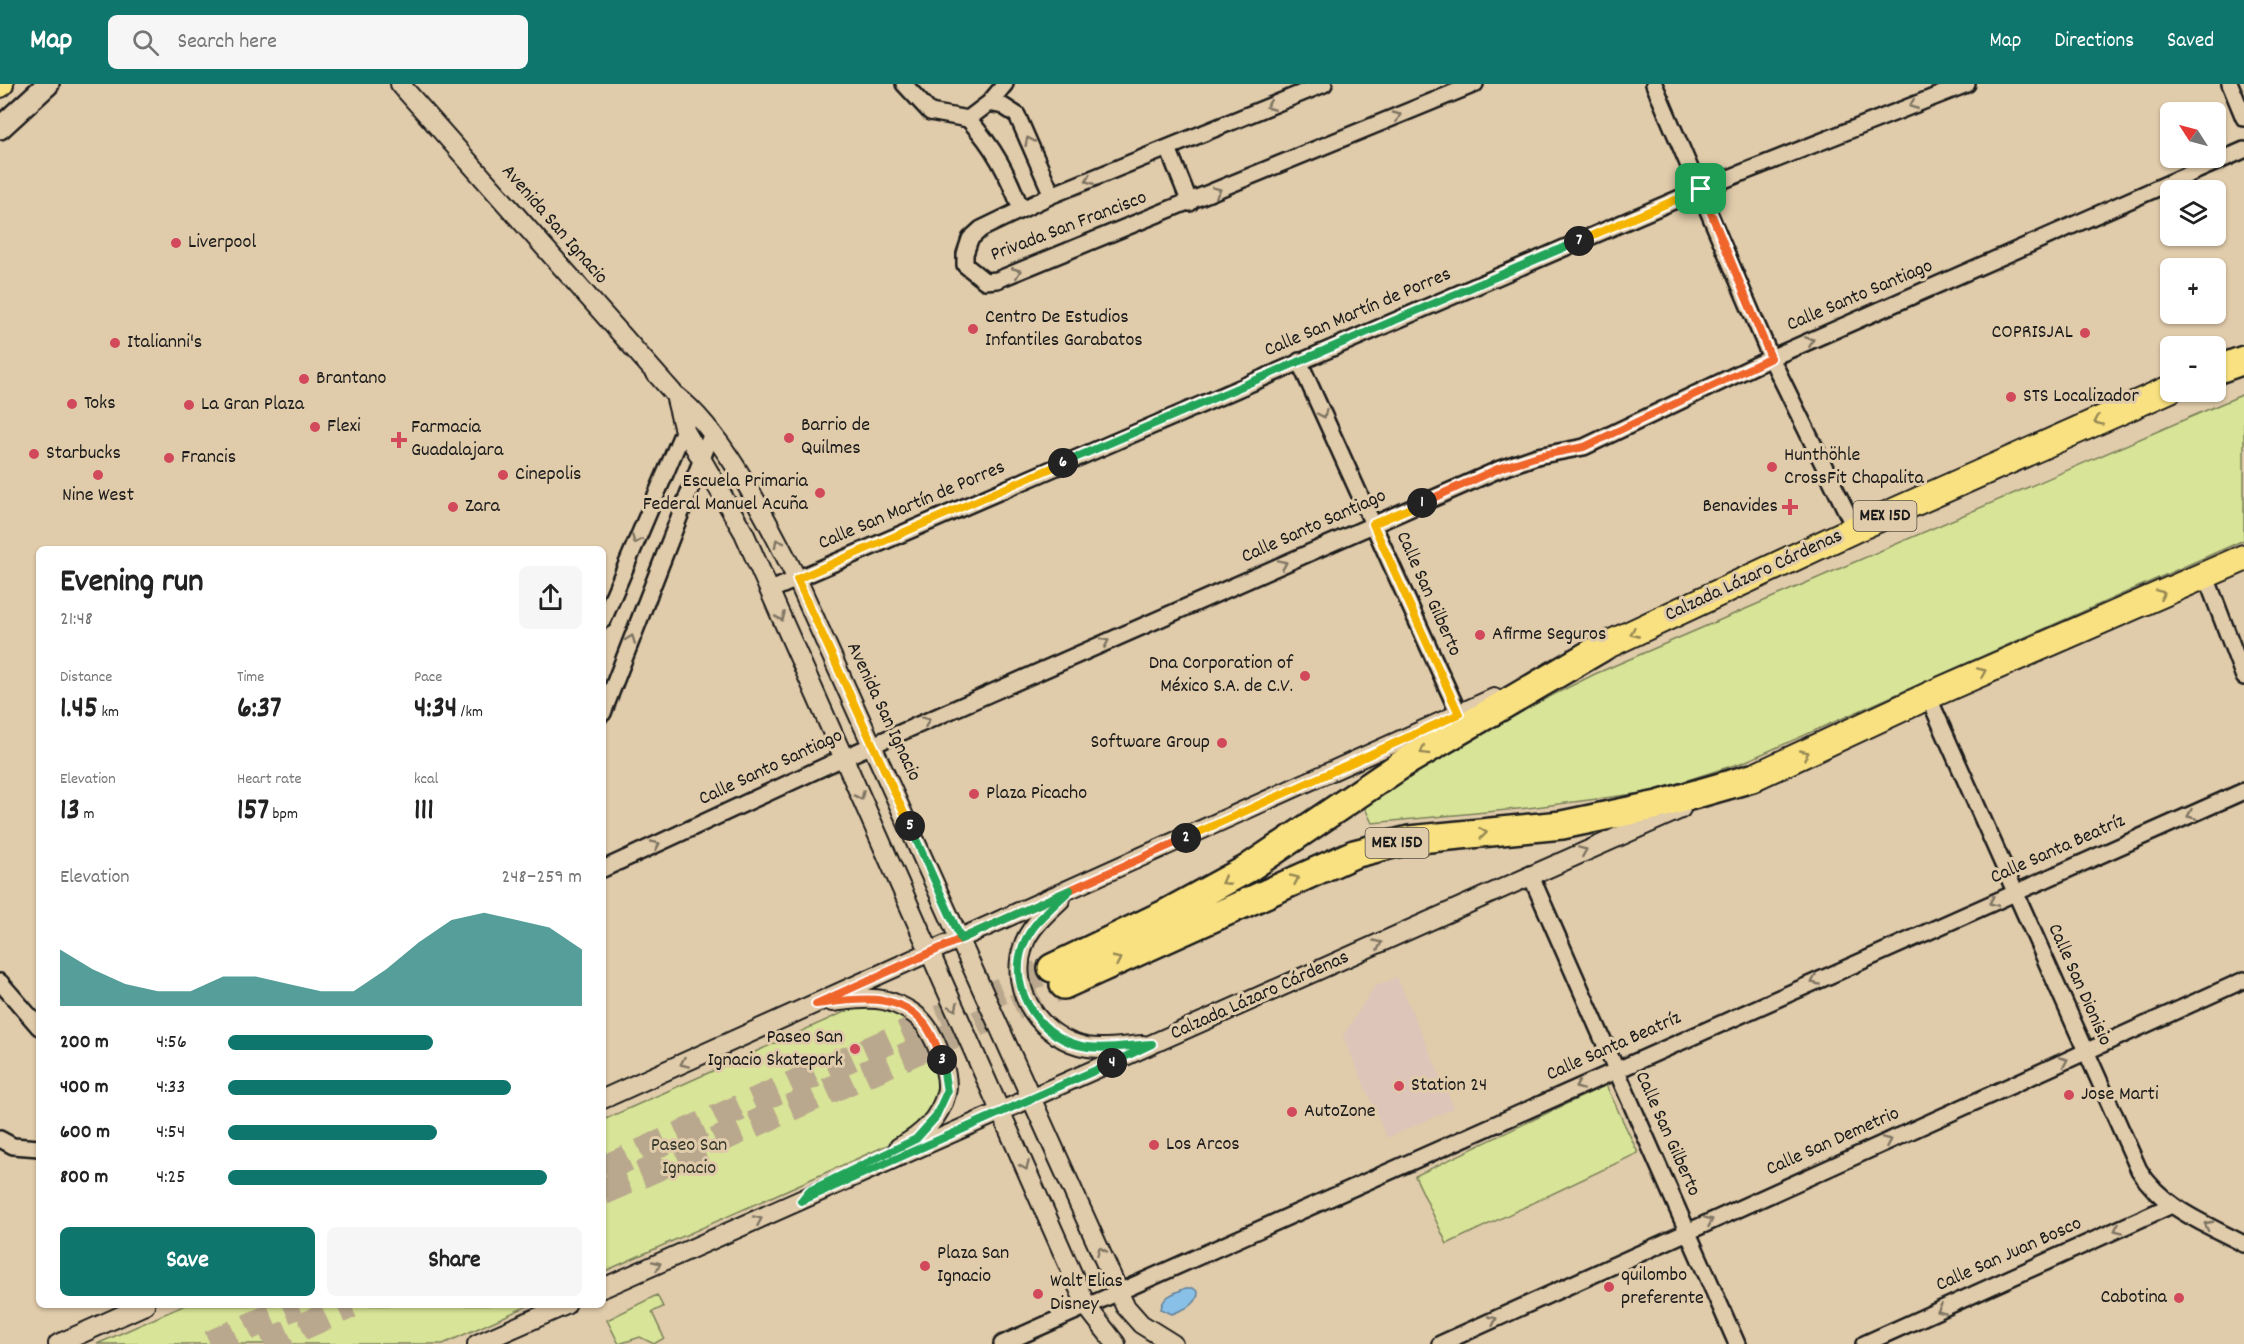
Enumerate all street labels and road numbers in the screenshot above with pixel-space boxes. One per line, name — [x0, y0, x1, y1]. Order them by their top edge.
street label: Avenida San Ignacio — [494, 159, 614, 291]
street label: Privada San Francisco — [987, 184, 1151, 270]
street label: Calle Santo Santiago — [1783, 253, 1937, 339]
street label: Calle San Martín de Porres — [1260, 261, 1456, 365]
street label: Calle San Martín de Porres — [814, 454, 1010, 558]
street label: Calle Santo Santiago — [1237, 482, 1391, 572]
road number: MEX 15D — [1854, 501, 1916, 531]
street label: Calzada Lázaro Cárdenas — [1661, 523, 1847, 629]
street label: Calle San Gilberto — [1388, 527, 1468, 661]
street label: Avenida San Ignacio — [839, 638, 928, 786]
street label: Calle Santo Santiago — [694, 722, 848, 814]
street label: Calle Santa Beatríz — [1986, 808, 2130, 892]
road number: MEX 15D — [1366, 828, 1428, 858]
street label: Calle San Dionisio — [2040, 919, 2118, 1051]
street label: Calzada Lázaro Cárdenas — [1166, 944, 1354, 1048]
street label: Calle Santa Beatríz — [1542, 1005, 1686, 1089]
street label: Calle San Gilberto — [1627, 1067, 1707, 1201]
street label: Calle San Demetrio — [1762, 1100, 1904, 1184]
street label: Calle San Juan Bosco — [1932, 1210, 2087, 1300]

